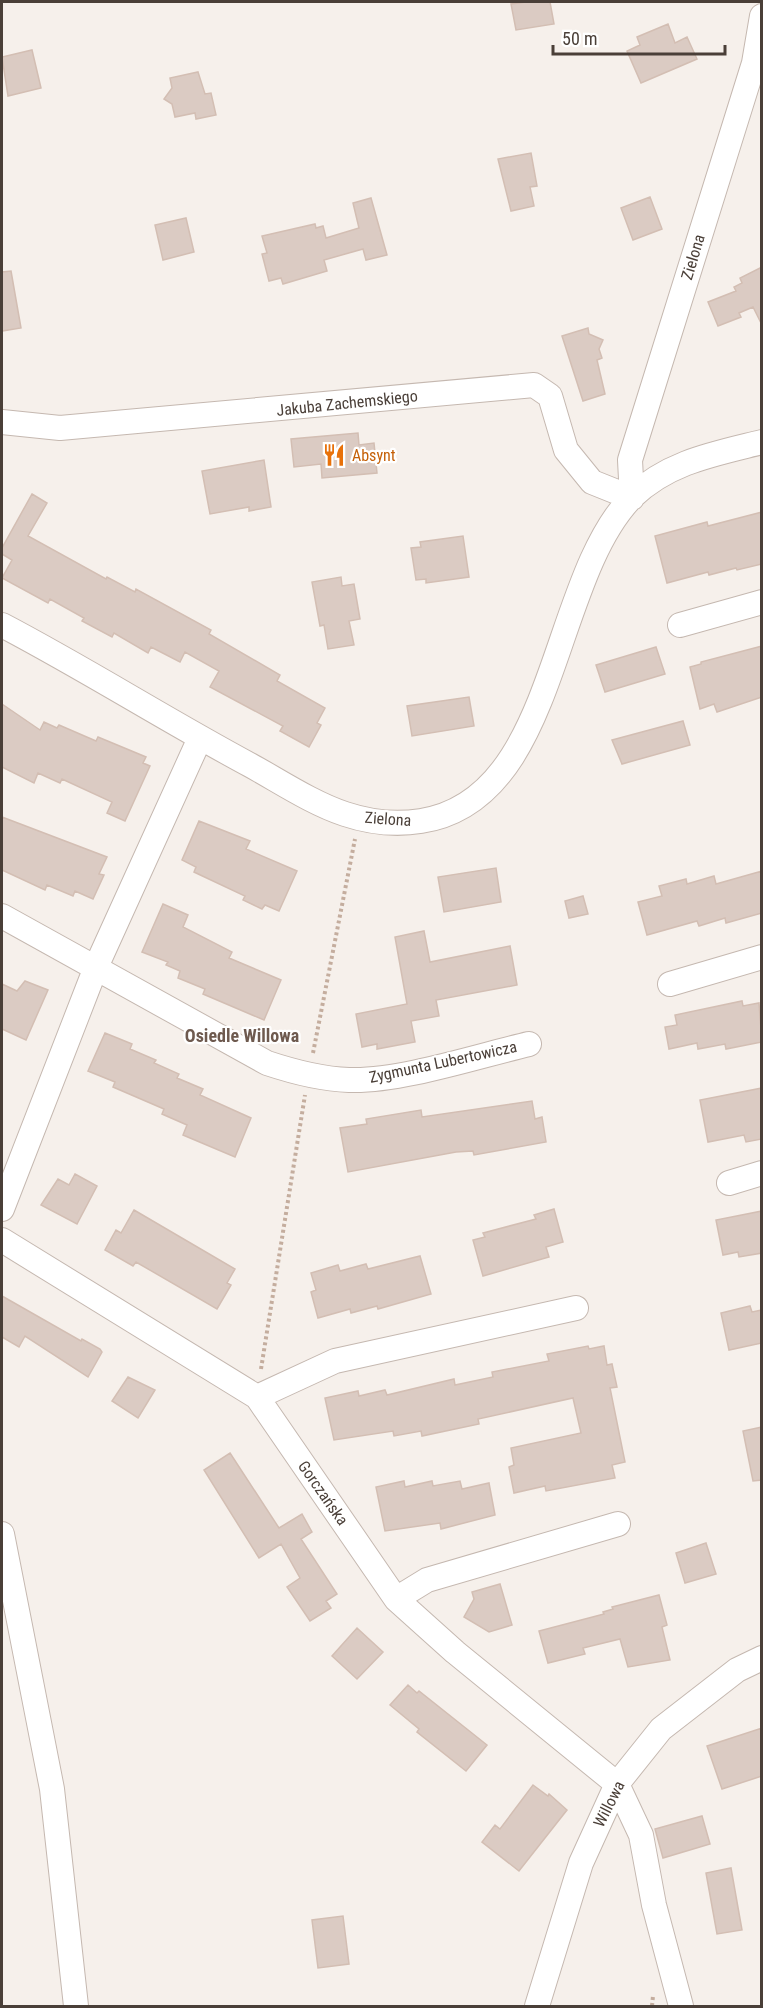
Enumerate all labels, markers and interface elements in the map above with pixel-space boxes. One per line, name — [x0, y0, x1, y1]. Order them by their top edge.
scale bar — [553, 18, 726, 56]
text: 50 m — [562, 28, 597, 49]
street label: Zielona — [677, 232, 709, 282]
street label: Jakuba Zachemskiego — [275, 386, 419, 420]
restaurant icon: Absynt — [321, 442, 347, 468]
place label: Absynt — [352, 446, 396, 465]
street label: Zielona — [364, 808, 412, 830]
district label: Osiedle Willowa — [185, 1025, 299, 1046]
street label: Zygmunta Lubertowicza — [367, 1037, 519, 1087]
street label: Gorczańska — [294, 1457, 352, 1529]
street label: Willowa — [589, 1778, 629, 1830]

